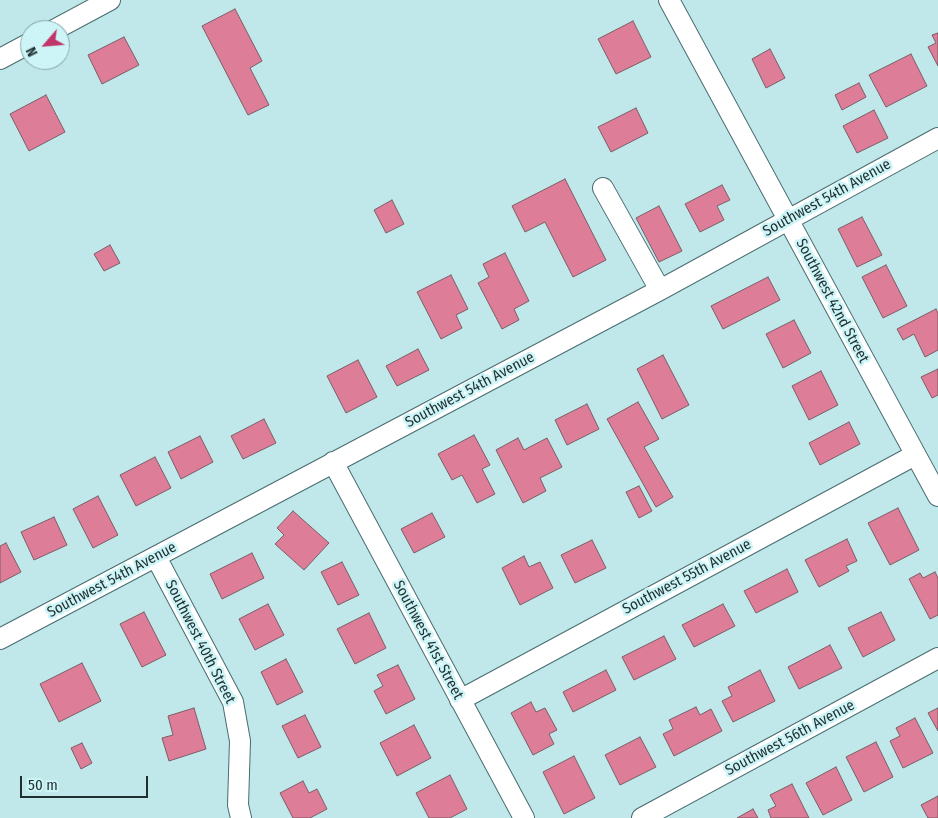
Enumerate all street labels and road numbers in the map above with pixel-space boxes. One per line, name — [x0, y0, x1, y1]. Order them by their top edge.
street label: Southwest 54th Avenue — [760, 155, 894, 241]
street label: Southwest 42nd Street — [792, 236, 872, 366]
street label: Southwest 54th Avenue — [402, 348, 538, 432]
street label: Southwest 55th Avenue — [620, 535, 754, 619]
street label: Southwest 54th Avenue — [44, 538, 180, 622]
street label: Southwest 40th Street — [161, 577, 239, 707]
street label: Southwest 41st Street — [389, 577, 467, 703]
street label: Southwest 56th Avenue — [722, 696, 858, 780]

